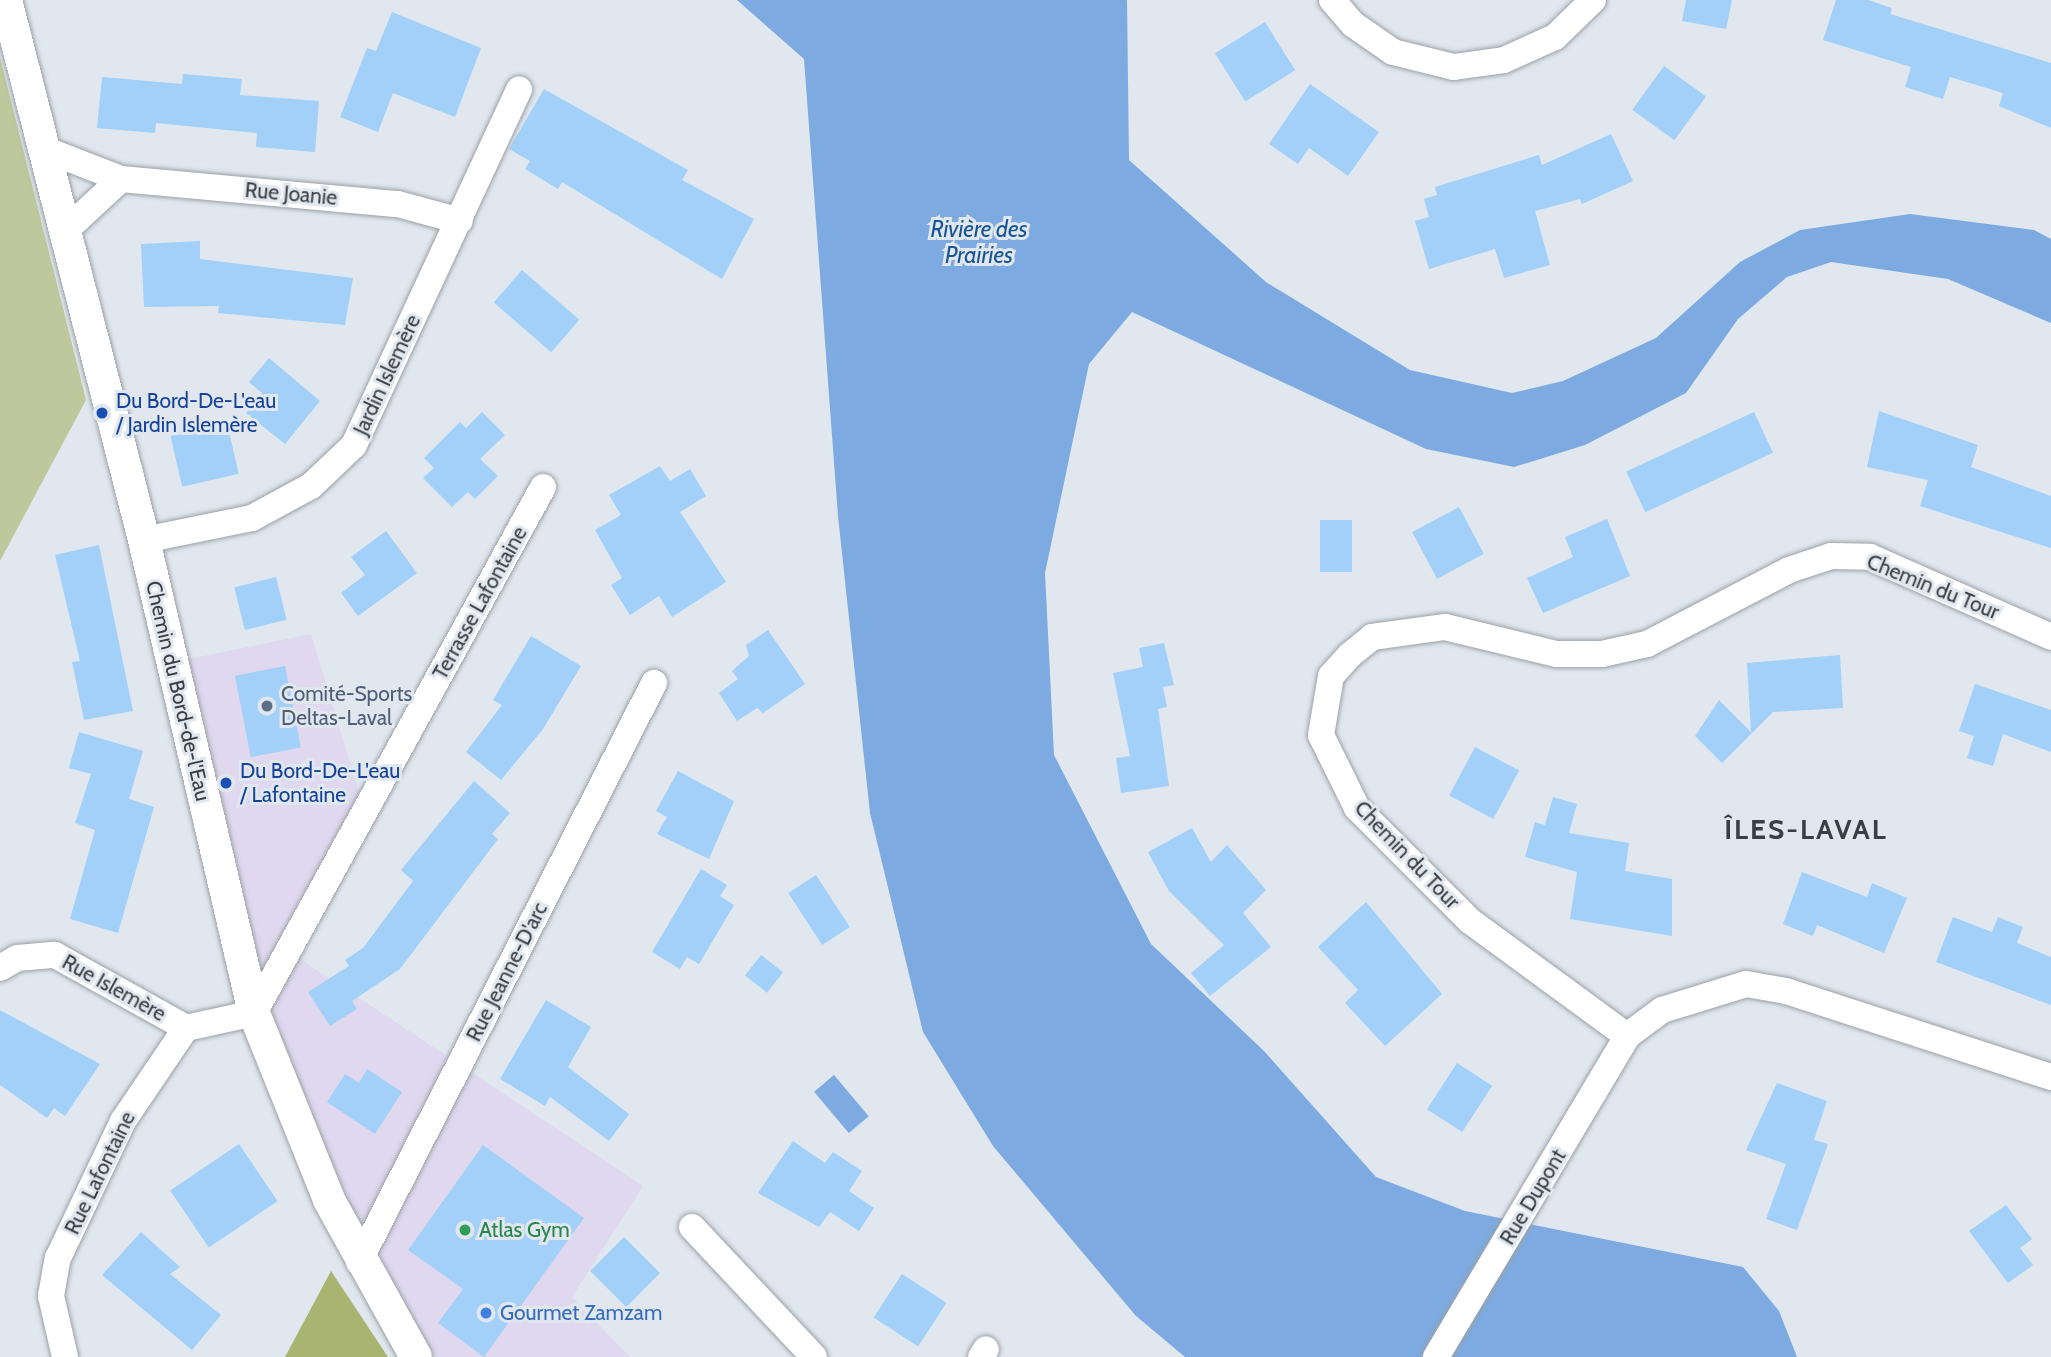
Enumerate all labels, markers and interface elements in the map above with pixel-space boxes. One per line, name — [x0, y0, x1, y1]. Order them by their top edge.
street label: Rue Joanie — [244, 177, 338, 211]
water label: Rivière des Prairies — [931, 215, 1027, 269]
street label: Jardin Islemère — [348, 311, 426, 439]
place label: Du Bord-De-L'eau / Jardin Islemère — [116, 388, 276, 438]
marker: Du Bord-De-L'eau / Jardin Islemère — [94, 405, 110, 421]
street label: Terrasse Lafontaine — [428, 522, 532, 684]
street label: Chemin du Tour — [1863, 549, 2003, 625]
street label: Chemin du Bord-de-l'Eau — [140, 578, 216, 804]
place label: Comité-Sports Deltas-Laval — [281, 681, 412, 731]
marker: Comité-Sports Deltas-Laval — [259, 698, 275, 714]
place label: Du Bord-De-L'eau / Lafontaine — [240, 758, 400, 808]
marker: Du Bord-De-L'eau / Lafontaine — [218, 775, 234, 791]
street label: Chemin du Tour — [1349, 796, 1465, 914]
district label: ÎLES-LAVAL — [1725, 812, 1887, 846]
street label: Rue Jeanne-D'arc — [461, 898, 553, 1046]
street label: Rue Islemère — [58, 949, 170, 1027]
street label: Rue Lafontaine — [59, 1108, 141, 1238]
street label: Rue Dupont — [1495, 1145, 1571, 1249]
place label: Atlas Gym — [479, 1217, 570, 1243]
marker: Atlas Gym — [457, 1222, 473, 1238]
place label: Gourmet Zamzam — [500, 1300, 662, 1326]
marker: Gourmet Zamzam — [478, 1305, 494, 1321]

